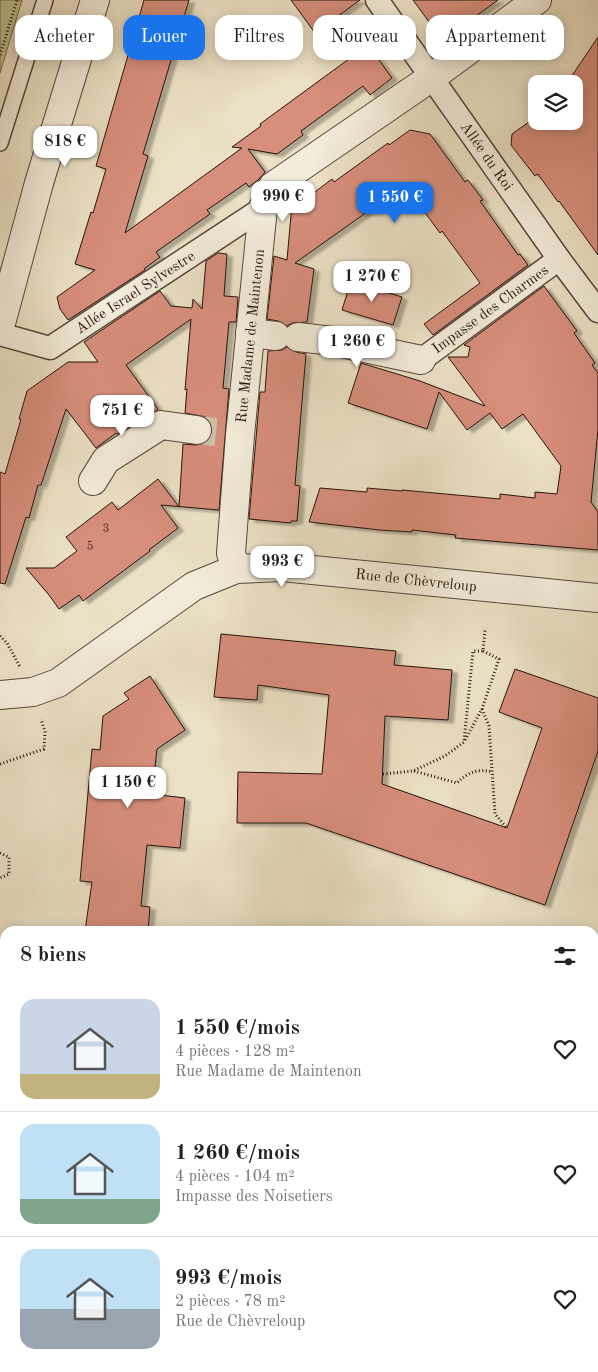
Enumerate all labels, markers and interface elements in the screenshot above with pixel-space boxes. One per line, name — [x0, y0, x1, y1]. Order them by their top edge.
chip: Acheter — [15, 15, 113, 60]
chip: Louer — [123, 15, 205, 60]
chip: Filtres — [215, 15, 303, 60]
chip: Nouveau — [313, 15, 416, 60]
chip: Appartement — [426, 15, 564, 60]
map controls — [528, 75, 583, 130]
button: layers — [528, 75, 583, 130]
street label: Allée du Roi — [457, 120, 515, 194]
pin: 818 € — [30, 126, 100, 168]
text: 818 € — [44, 134, 86, 150]
pin: 990 € — [248, 180, 318, 223]
pin: 1 550 € — [349, 182, 441, 224]
text: 990 € — [262, 189, 304, 205]
text: 1 550 € — [367, 190, 423, 206]
street label: Rue Madame de Maintenon — [235, 248, 268, 424]
street label: Allée Israel Sylvestre — [73, 249, 198, 337]
pin: 1 270 € — [326, 260, 418, 303]
street label: Impasse des Charmes — [430, 263, 552, 357]
text: 1 270 € — [344, 269, 400, 285]
pin: 1 260 € — [311, 326, 403, 368]
text: 1 260 € — [329, 334, 385, 350]
pin: 751 € — [87, 394, 157, 437]
text: 751 € — [101, 403, 143, 419]
house number: 3 — [103, 523, 109, 535]
house number: 5 — [87, 540, 94, 553]
pin: 993 € — [247, 546, 317, 588]
text: 993 € — [261, 554, 303, 570]
street label: Rue de Chèvreloup — [354, 568, 478, 595]
pin: 1 150 € — [82, 766, 174, 809]
text: 1 150 € — [100, 775, 156, 791]
icon: filters — [551, 942, 579, 970]
text: 8 biens — [20, 945, 86, 966]
text: 1 550 €/mois — [175, 1018, 300, 1039]
icon: home — [60, 1019, 120, 1079]
icon: heart — [551, 1035, 579, 1063]
text: 4 pièces · 128 m² — [175, 1044, 295, 1060]
text: Rue Madame de Maintenon — [175, 1064, 362, 1080]
text: 1 260 €/mois — [175, 1143, 300, 1164]
icon: home — [60, 1144, 120, 1204]
icon: heart — [551, 1160, 579, 1188]
text: 4 pièces · 104 m² — [175, 1169, 295, 1185]
text: Impasse des Noisetiers — [175, 1189, 333, 1205]
text: 993 €/mois — [175, 1268, 282, 1289]
icon: home — [60, 1269, 120, 1329]
icon: heart — [551, 1285, 579, 1313]
text: 2 pièces · 78 m² — [175, 1294, 285, 1310]
text: Rue de Chèvreloup — [175, 1314, 305, 1330]

